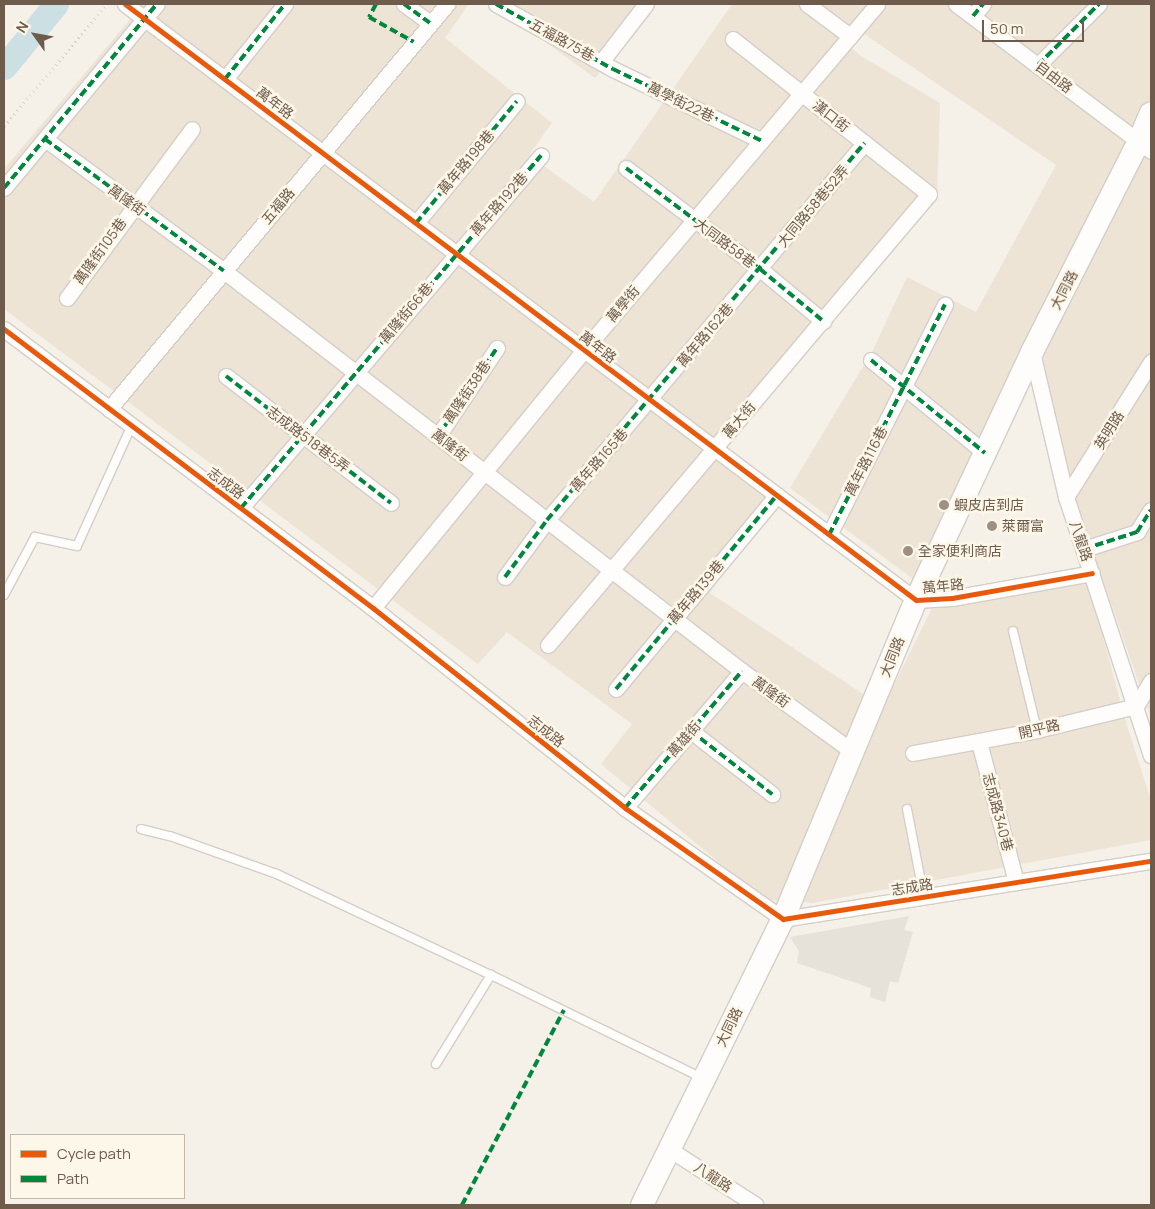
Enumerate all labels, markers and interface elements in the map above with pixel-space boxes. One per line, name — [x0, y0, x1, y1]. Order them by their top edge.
north arrow — [10, 10, 60, 60]
scale bar — [985, 10, 1088, 42]
street label: 五福路75巷 — [527, 15, 597, 65]
text: N — [11, 17, 33, 36]
text: 50 m — [990, 18, 1024, 39]
street label: 自由路 — [1032, 58, 1076, 96]
street label: 萬學街22巷 — [645, 79, 717, 125]
street label: 萬年路 — [253, 84, 297, 122]
street label: 漢口街 — [809, 96, 853, 136]
street label: 萬年路198巷 — [434, 127, 498, 197]
street label: 大同路58巷52弄 — [774, 162, 852, 250]
street label: 萬年路192巷 — [467, 169, 531, 239]
street label: 萬隆街 — [105, 181, 149, 219]
street label: 五福路 — [258, 185, 298, 227]
street label: 萬隆街105巷 — [70, 214, 130, 288]
street label: 大同路58巷 — [691, 215, 759, 271]
street label: 大同路 — [1047, 267, 1081, 313]
street label: 萬隆街66巷 — [376, 279, 436, 347]
street label: 萬學街 — [603, 283, 643, 325]
street label: 萬年路162巷 — [673, 300, 737, 370]
street label: 萬年路 — [576, 328, 620, 366]
street label: 萬隆街38巷 — [440, 358, 494, 426]
street label: 萬大街 — [719, 399, 759, 441]
street label: 志成路518巷5弄 — [263, 402, 353, 476]
street label: 英明路 — [1091, 408, 1127, 452]
street label: 萬年路116巷 — [841, 424, 891, 498]
street label: 萬隆街 — [428, 425, 472, 465]
street label: 萬年路165巷 — [567, 425, 631, 495]
street label: 志成路 — [204, 464, 248, 502]
place label: 蝦皮店到店 — [954, 497, 1024, 513]
marker: 蝦皮店到店 — [938, 499, 950, 511]
place label: 萊爾富 — [1002, 518, 1044, 534]
street label: 八龍路 — [1066, 518, 1096, 564]
marker: 萊爾富 — [986, 520, 998, 532]
place label: 全家便利商店 — [918, 543, 1002, 559]
marker: 全家便利商店 — [902, 545, 914, 557]
street label: 萬年路139巷 — [665, 557, 727, 627]
street label: 萬年路 — [921, 575, 965, 597]
street label: 大同路 — [876, 634, 908, 680]
street label: 萬隆街 — [749, 673, 793, 711]
street label: 志成路 — [524, 711, 568, 751]
street label: 開平路 — [1017, 716, 1061, 742]
street label: 萬雄街 — [664, 718, 704, 760]
street label: 志成路340巷 — [979, 771, 1017, 853]
street label: 志成路 — [890, 875, 934, 899]
street label: 大同路 — [712, 1004, 746, 1050]
legend — [10, 1134, 185, 1199]
text: Cycle path — [57, 1143, 131, 1164]
street label: 八龍路 — [691, 1159, 735, 1195]
text: Path — [57, 1168, 89, 1189]

